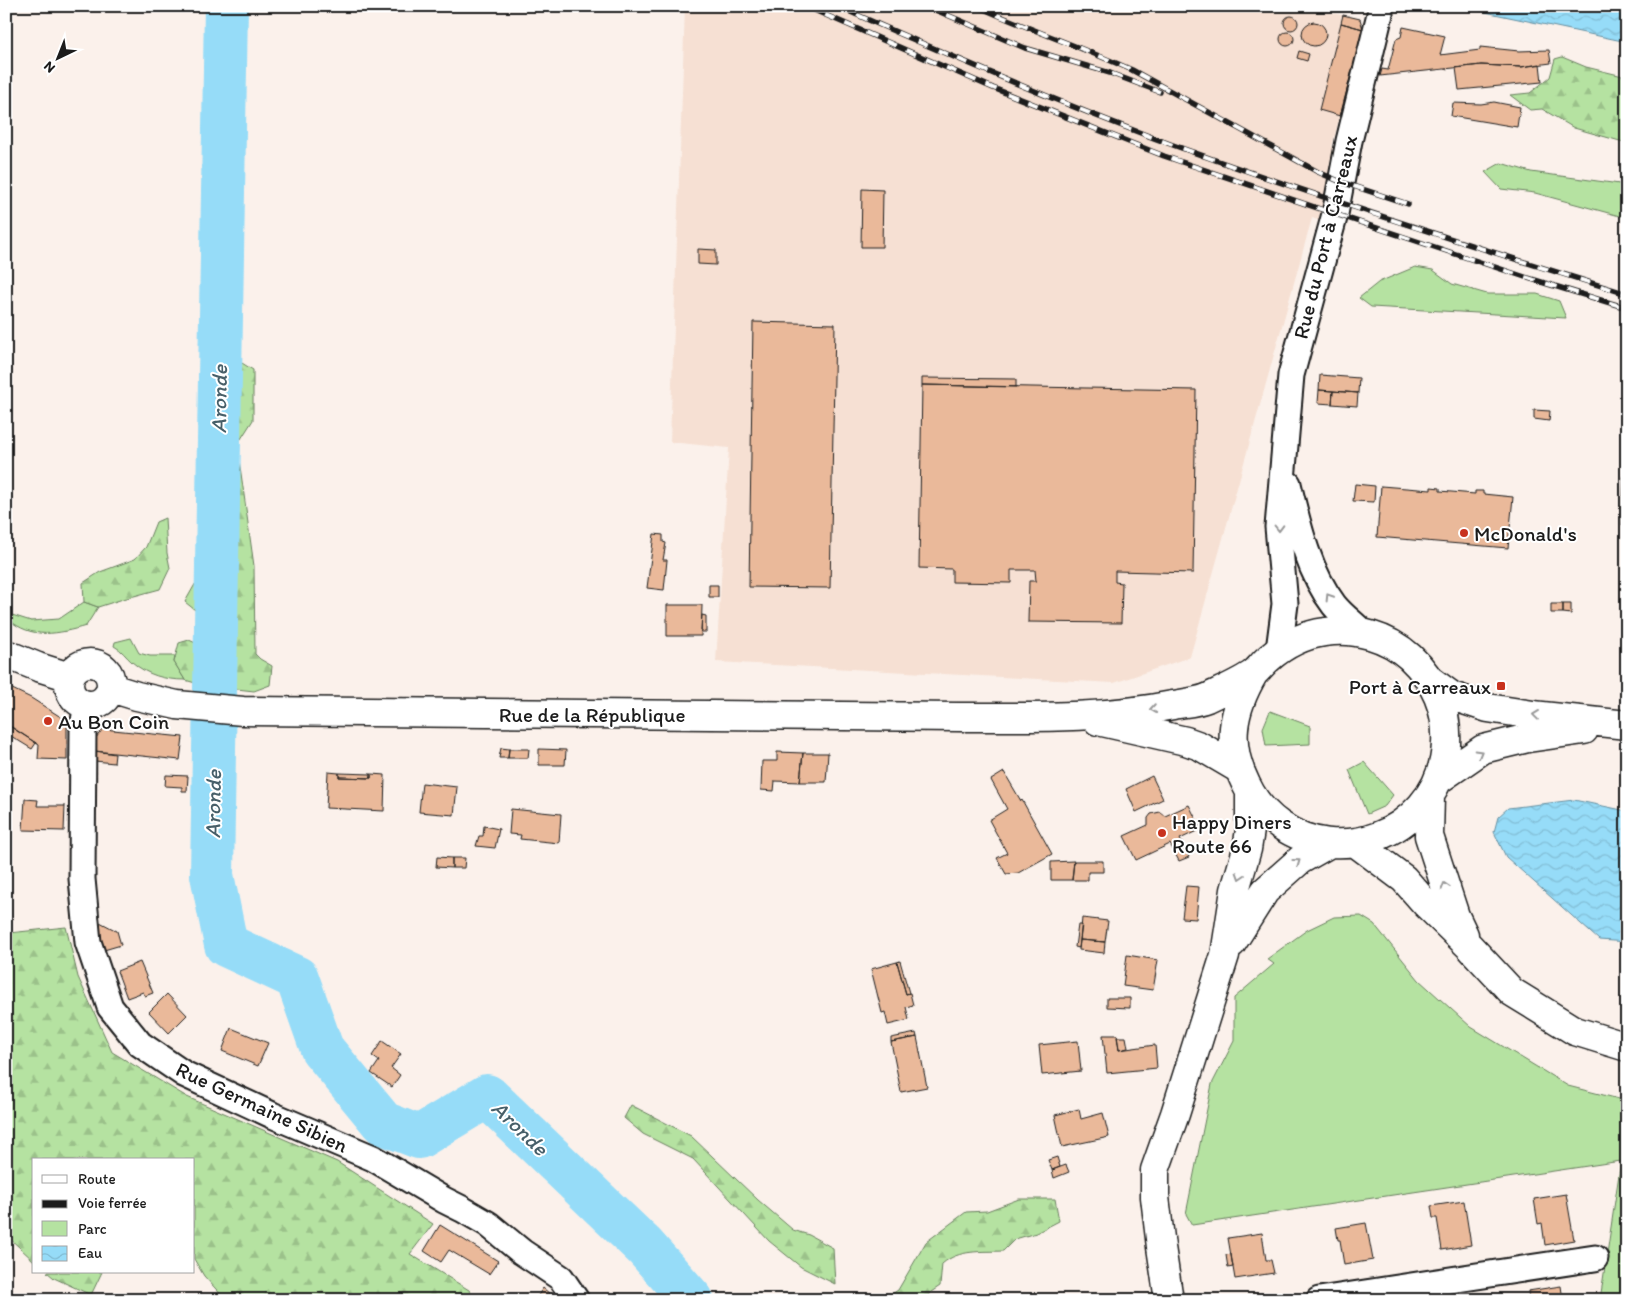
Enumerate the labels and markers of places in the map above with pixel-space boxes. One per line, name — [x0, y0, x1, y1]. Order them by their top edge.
place label: McDonald's — [1474, 521, 1577, 546]
marker: McDonald's — [1458, 527, 1470, 539]
place label: Port à Carreaux — [1349, 674, 1491, 699]
marker: Port à Carreaux — [1495, 680, 1507, 692]
place label: Au Bon Coin — [58, 709, 169, 734]
marker: Au Bon Coin — [42, 715, 54, 727]
place label: Happy Diners Route 66 — [1172, 809, 1292, 858]
marker: Happy Diners Route 66 — [1156, 827, 1168, 839]

